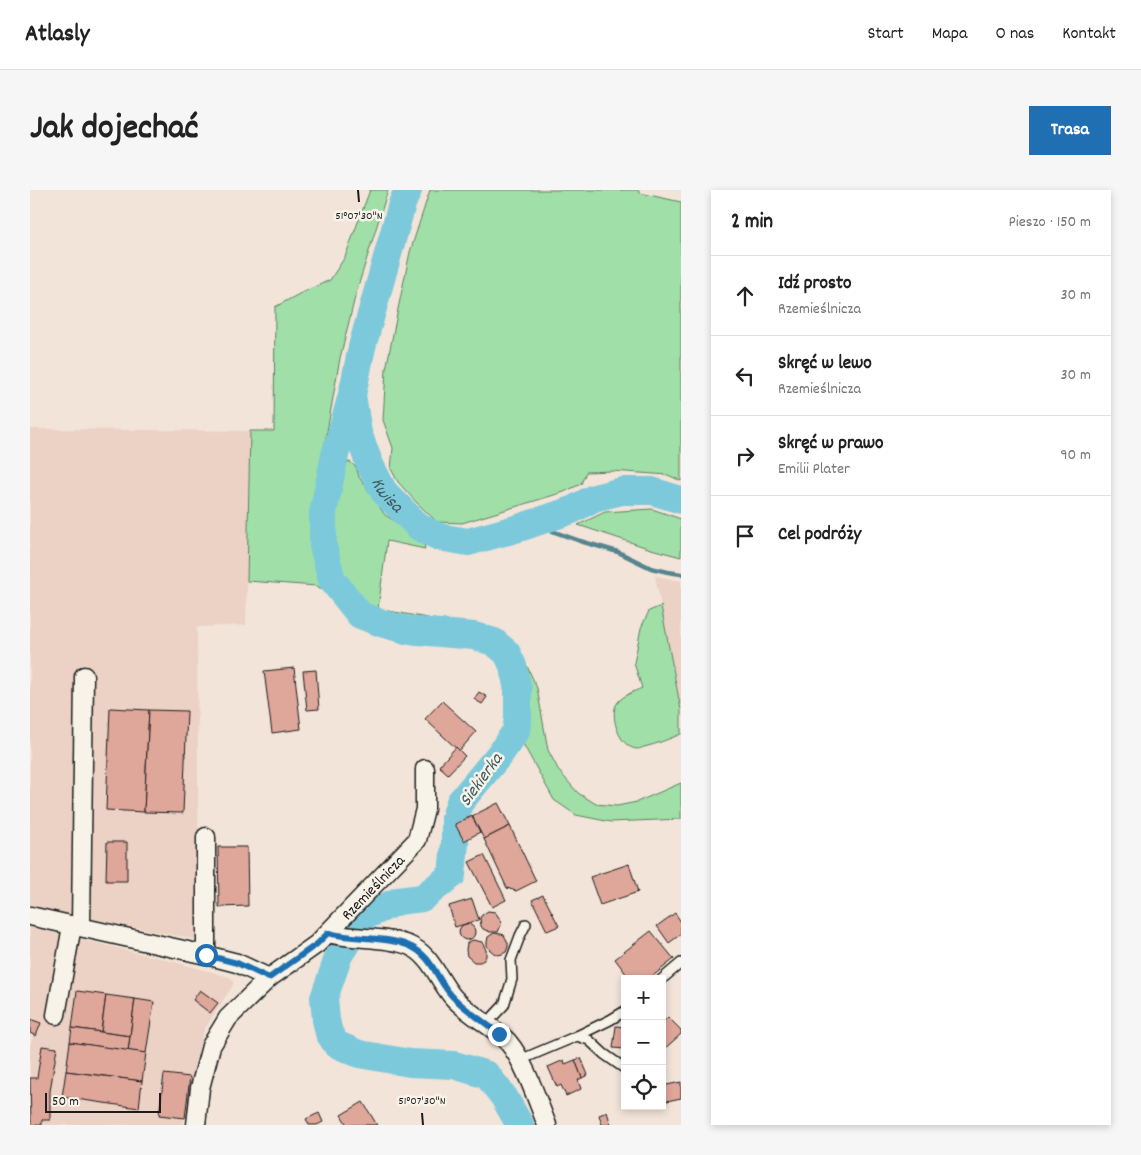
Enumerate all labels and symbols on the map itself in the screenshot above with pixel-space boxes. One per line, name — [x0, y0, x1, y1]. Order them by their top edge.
text: 51°07'30"N — [335, 208, 383, 225]
water label: Kwisa — [364, 474, 409, 521]
water label: Siekierka — [454, 747, 511, 812]
street label: Rzemieślnicza — [337, 850, 411, 926]
route start — [195, 944, 218, 967]
route end — [488, 1023, 511, 1046]
scale bar — [45, 1090, 161, 1113]
text: 51°07'30"N — [398, 1093, 446, 1110]

